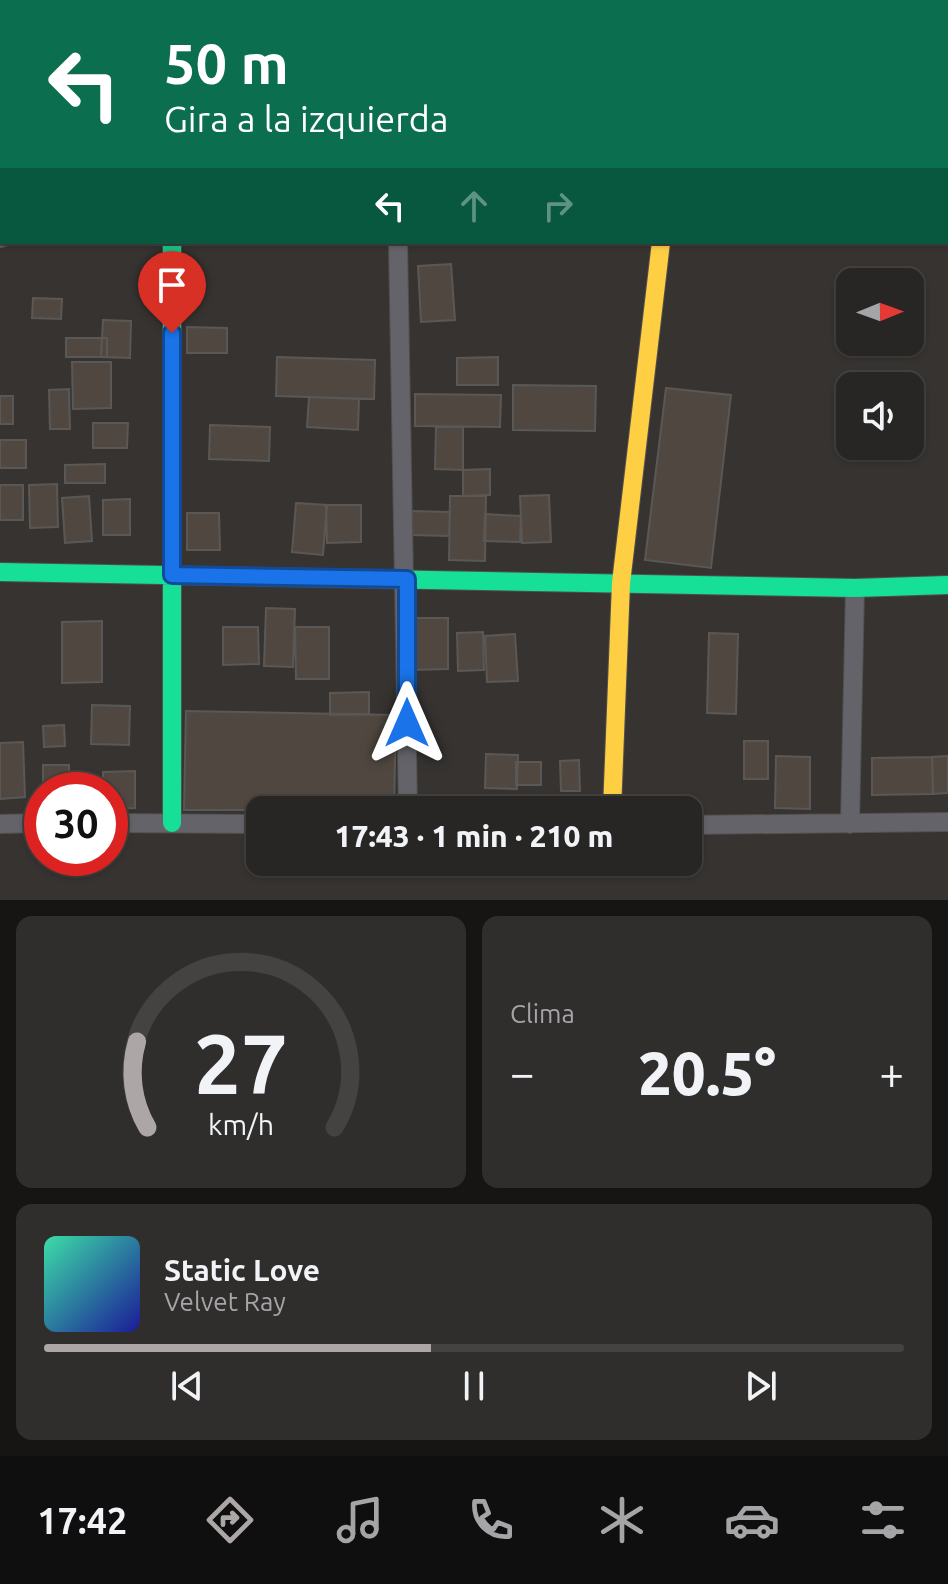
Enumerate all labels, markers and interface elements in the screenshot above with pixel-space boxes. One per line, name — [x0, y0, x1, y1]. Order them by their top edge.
icon: left — [32, 32, 136, 136]
text: 50 m — [164, 32, 289, 95]
text: Gira a la izquierda — [164, 98, 448, 139]
icon: left — [368, 184, 412, 228]
icon: ahead — [452, 184, 496, 228]
icon: right — [536, 184, 580, 228]
pin — [138, 251, 206, 333]
icon: arrive — [150, 263, 194, 307]
north arrow — [836, 268, 924, 356]
map controls — [836, 268, 924, 460]
button: sound — [836, 372, 924, 460]
position arrow — [365, 681, 449, 765]
speed limit sign: 30 — [24, 772, 128, 876]
text: 17:43 · 1 min · 210 m — [335, 819, 613, 853]
text: Clima — [510, 999, 575, 1028]
text: 27 — [194, 1016, 288, 1110]
text: 20.5° — [638, 1039, 776, 1106]
text: − — [510, 1048, 535, 1097]
text: + — [879, 1048, 904, 1097]
text: km/h — [208, 1108, 274, 1140]
text: Static Love — [164, 1253, 320, 1287]
text: Velvet Ray — [164, 1287, 286, 1316]
icon: previous — [165, 1364, 209, 1408]
icon: pause — [452, 1364, 496, 1408]
icon: next — [739, 1364, 783, 1408]
icon: directions — [202, 1492, 258, 1548]
icon: music — [332, 1492, 388, 1548]
icon: phone — [463, 1492, 519, 1548]
icon: climate — [594, 1492, 650, 1548]
icon: car — [724, 1492, 780, 1548]
icon: filters — [855, 1492, 911, 1548]
text: 17:42 — [37, 1500, 127, 1541]

